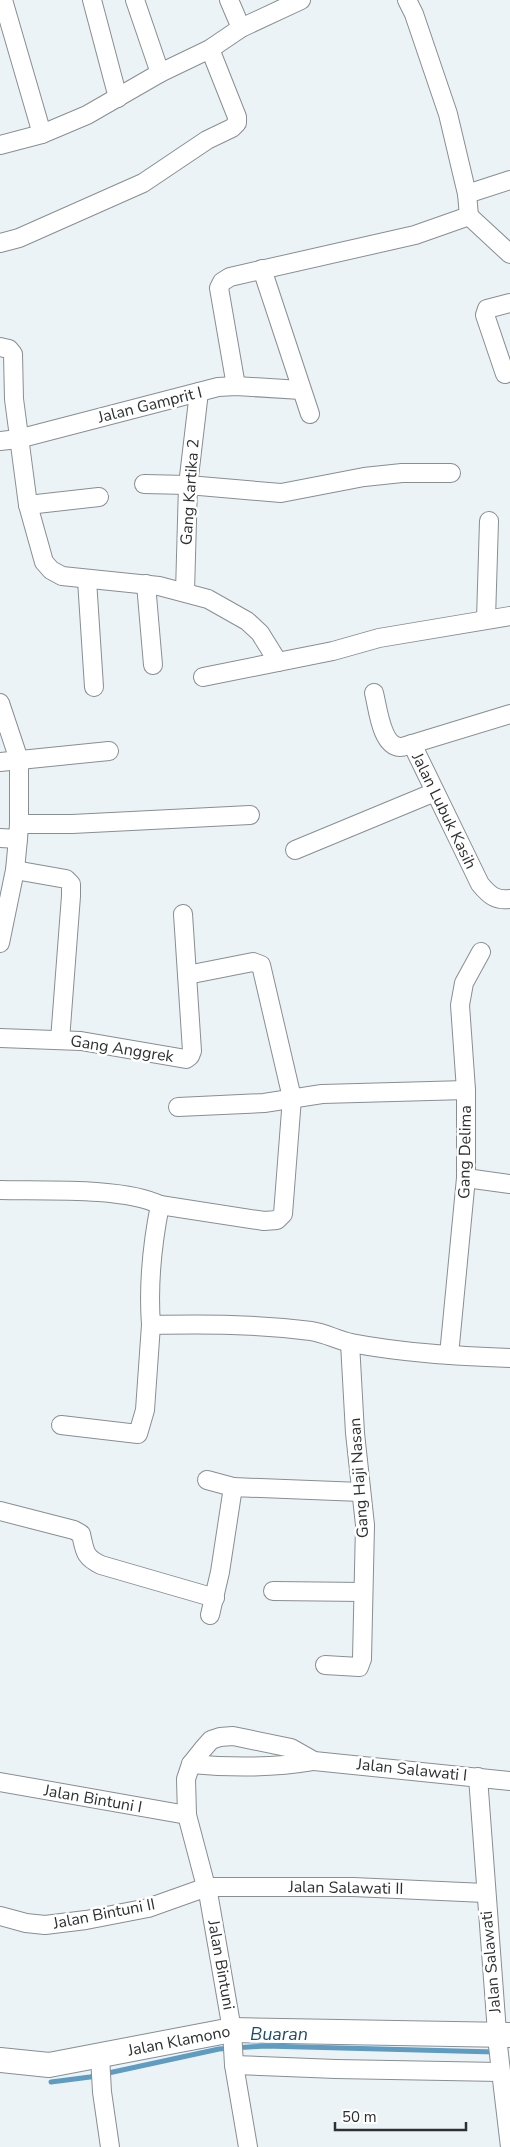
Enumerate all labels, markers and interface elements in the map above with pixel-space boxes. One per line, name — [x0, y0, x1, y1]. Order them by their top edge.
street label: Jalan Gamprit I — [95, 381, 204, 429]
street label: Gang Kartika 2 — [175, 438, 205, 546]
street label: Jalan Lubuk Kasih — [406, 748, 482, 873]
street label: Gang Anggrek — [69, 1030, 176, 1068]
street label: Gang Delima — [453, 1105, 477, 1199]
street label: Gang Haji Nasan — [344, 1417, 374, 1539]
street label: Jalan Salawati I — [355, 1753, 468, 1787]
street label: Jalan Bintuni I — [41, 1779, 144, 1818]
street label: Jalan Salawati II — [287, 1876, 404, 1900]
street label: Jalan Bintuni II — [50, 1893, 157, 1935]
street label: Jalan Salawati — [476, 1910, 507, 2015]
street label: Jalan Bintuni — [202, 1917, 240, 2012]
street label: Jalan Klamono — [125, 2020, 232, 2062]
water label: Buaran — [250, 2022, 308, 2046]
scale bar — [335, 2100, 466, 2132]
text: 50 m — [342, 2107, 377, 2127]

